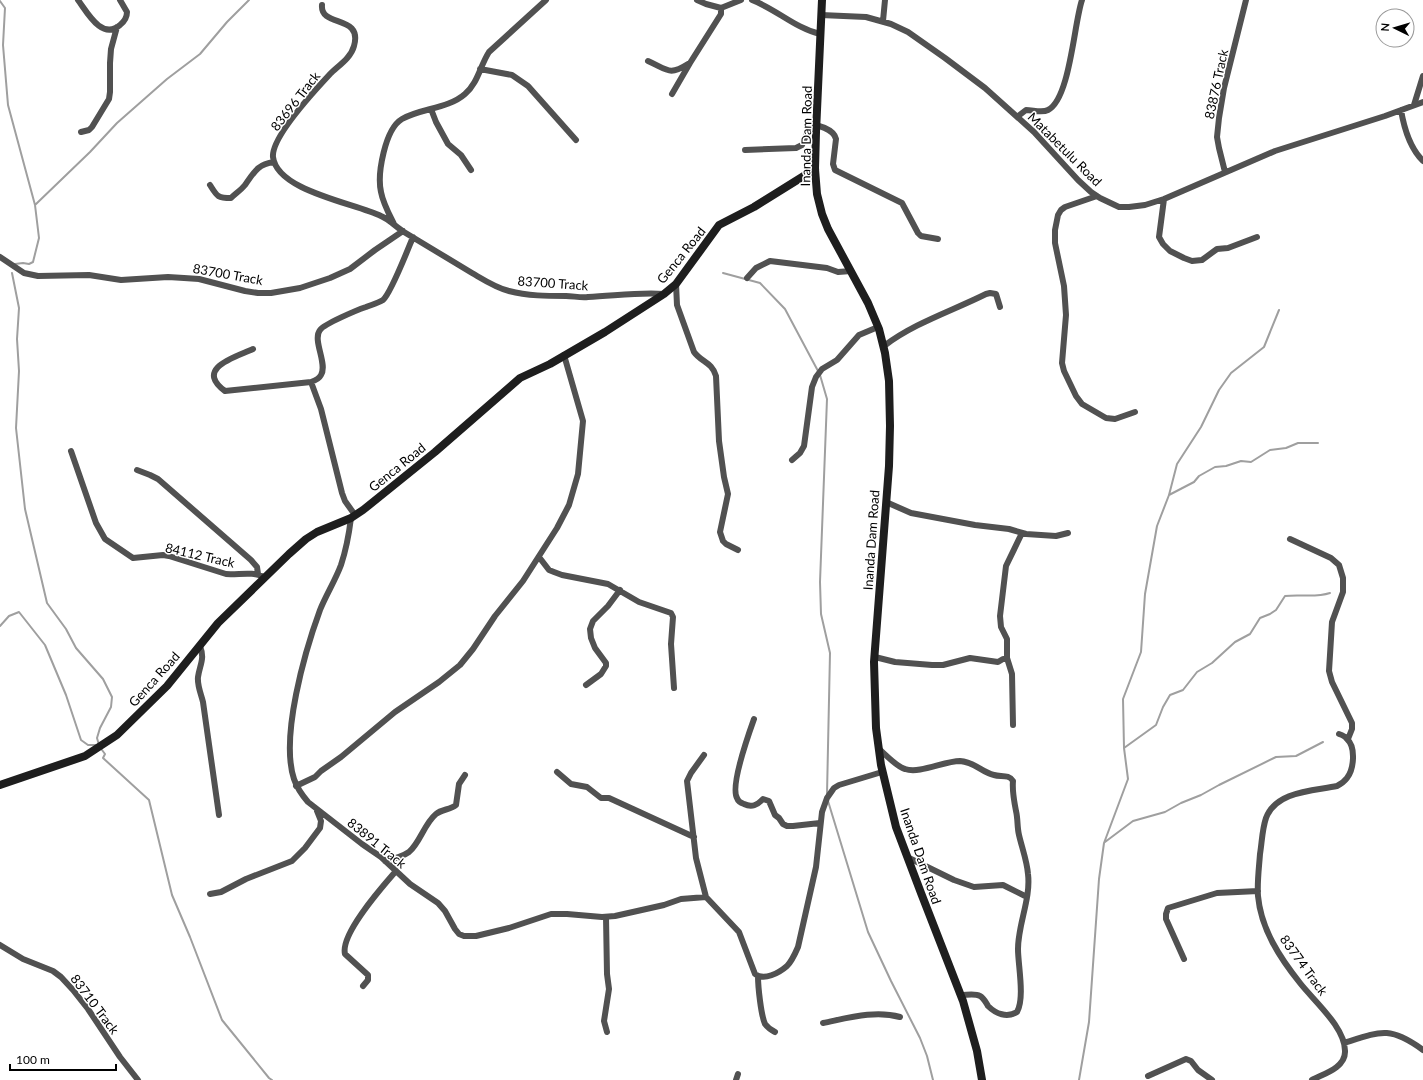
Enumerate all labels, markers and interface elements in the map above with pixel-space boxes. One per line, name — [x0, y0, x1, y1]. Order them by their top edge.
north arrow — [1375, 8, 1415, 48]
text: N — [1378, 22, 1391, 32]
street label: 83876 Track — [1201, 47, 1231, 120]
street label: 83696 Track — [267, 68, 323, 134]
street label: Inanda Dam Road — [797, 86, 815, 186]
street label: Matabetulu Road — [1025, 109, 1105, 189]
street label: Genca Road — [653, 223, 709, 287]
street label: 83700 Track — [192, 260, 265, 288]
street label: 83700 Track — [517, 273, 589, 293]
street label: Genca Road — [365, 439, 429, 495]
street label: Inanda Dam Road — [860, 489, 882, 591]
street label: 84112 Track — [164, 539, 237, 571]
street label: Genca Road — [125, 648, 183, 710]
street label: Inanda Dam Road — [897, 806, 945, 906]
street label: 83891 Track — [344, 815, 410, 872]
street label: 83774 Track — [1277, 932, 1332, 999]
street label: 83710 Track — [67, 971, 123, 1037]
scale bar — [10, 1046, 116, 1072]
text: 100 m — [16, 1052, 50, 1067]

